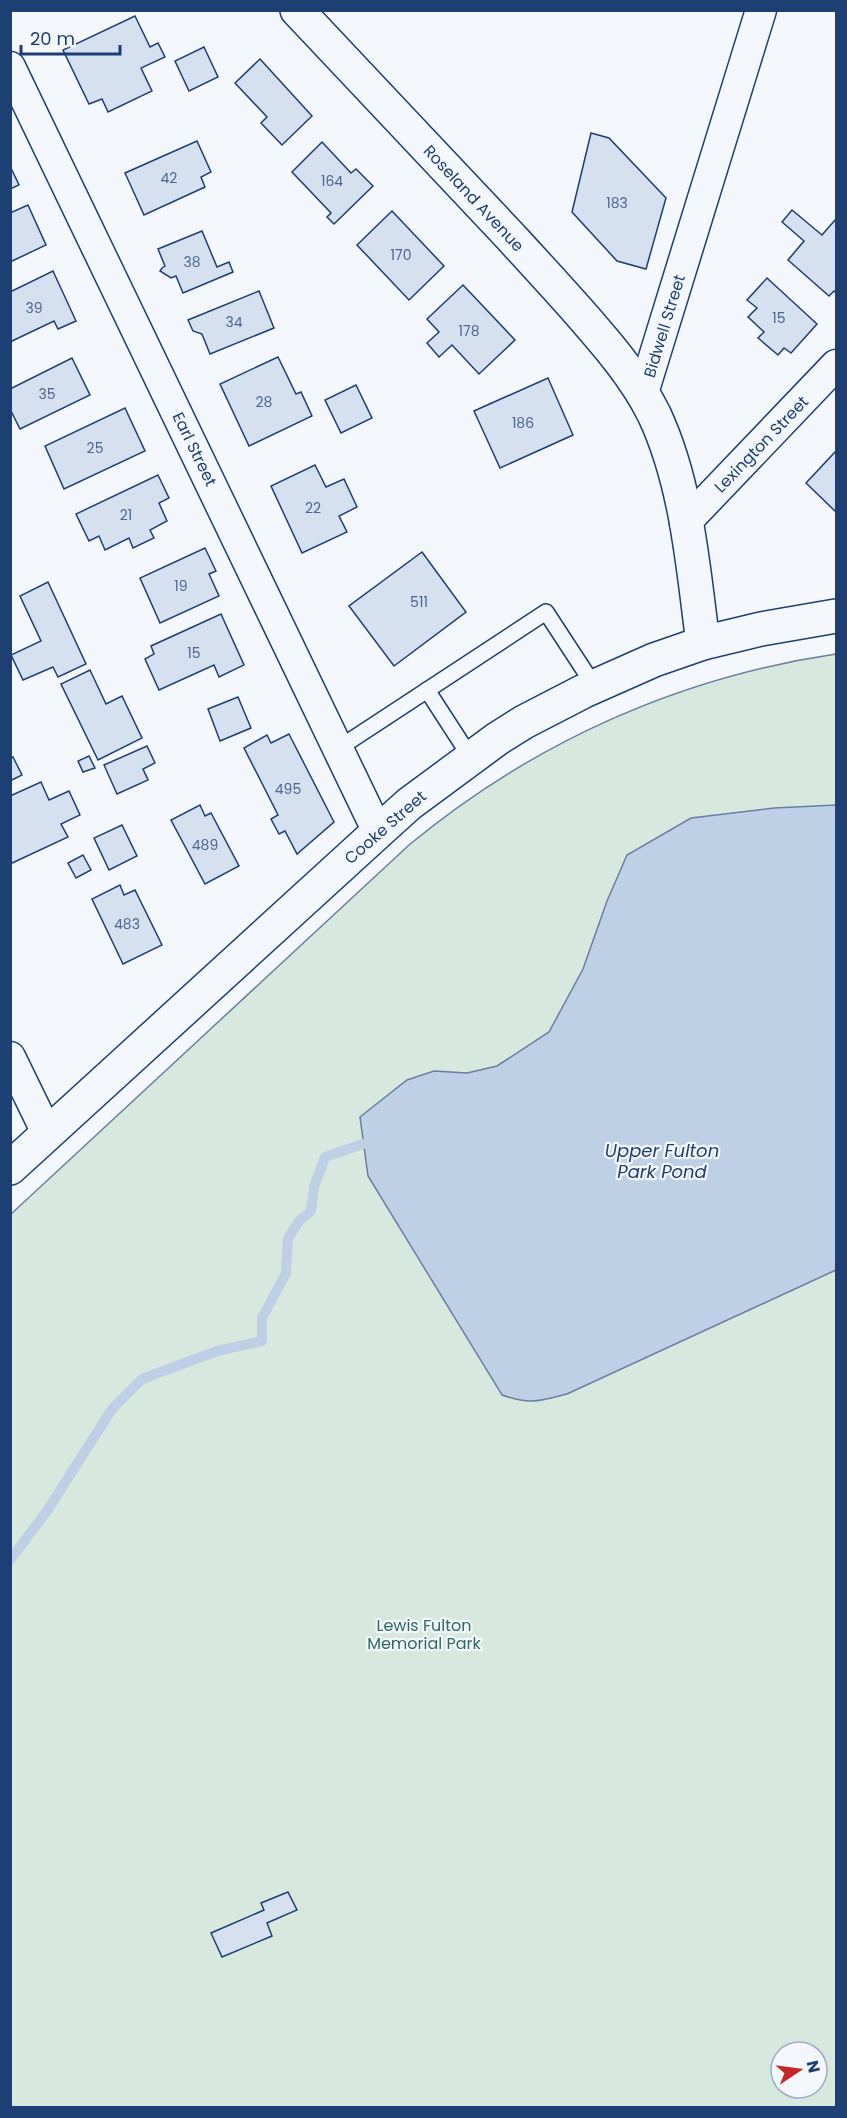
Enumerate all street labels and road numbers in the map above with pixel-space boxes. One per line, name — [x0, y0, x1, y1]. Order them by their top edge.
street label: Roseland Avenue — [418, 140, 529, 257]
street label: Bidwell Street — [638, 272, 691, 380]
street label: Lexington Street — [709, 391, 814, 498]
street label: Earl Street — [167, 408, 223, 490]
street label: Cooke Street — [339, 785, 432, 870]

